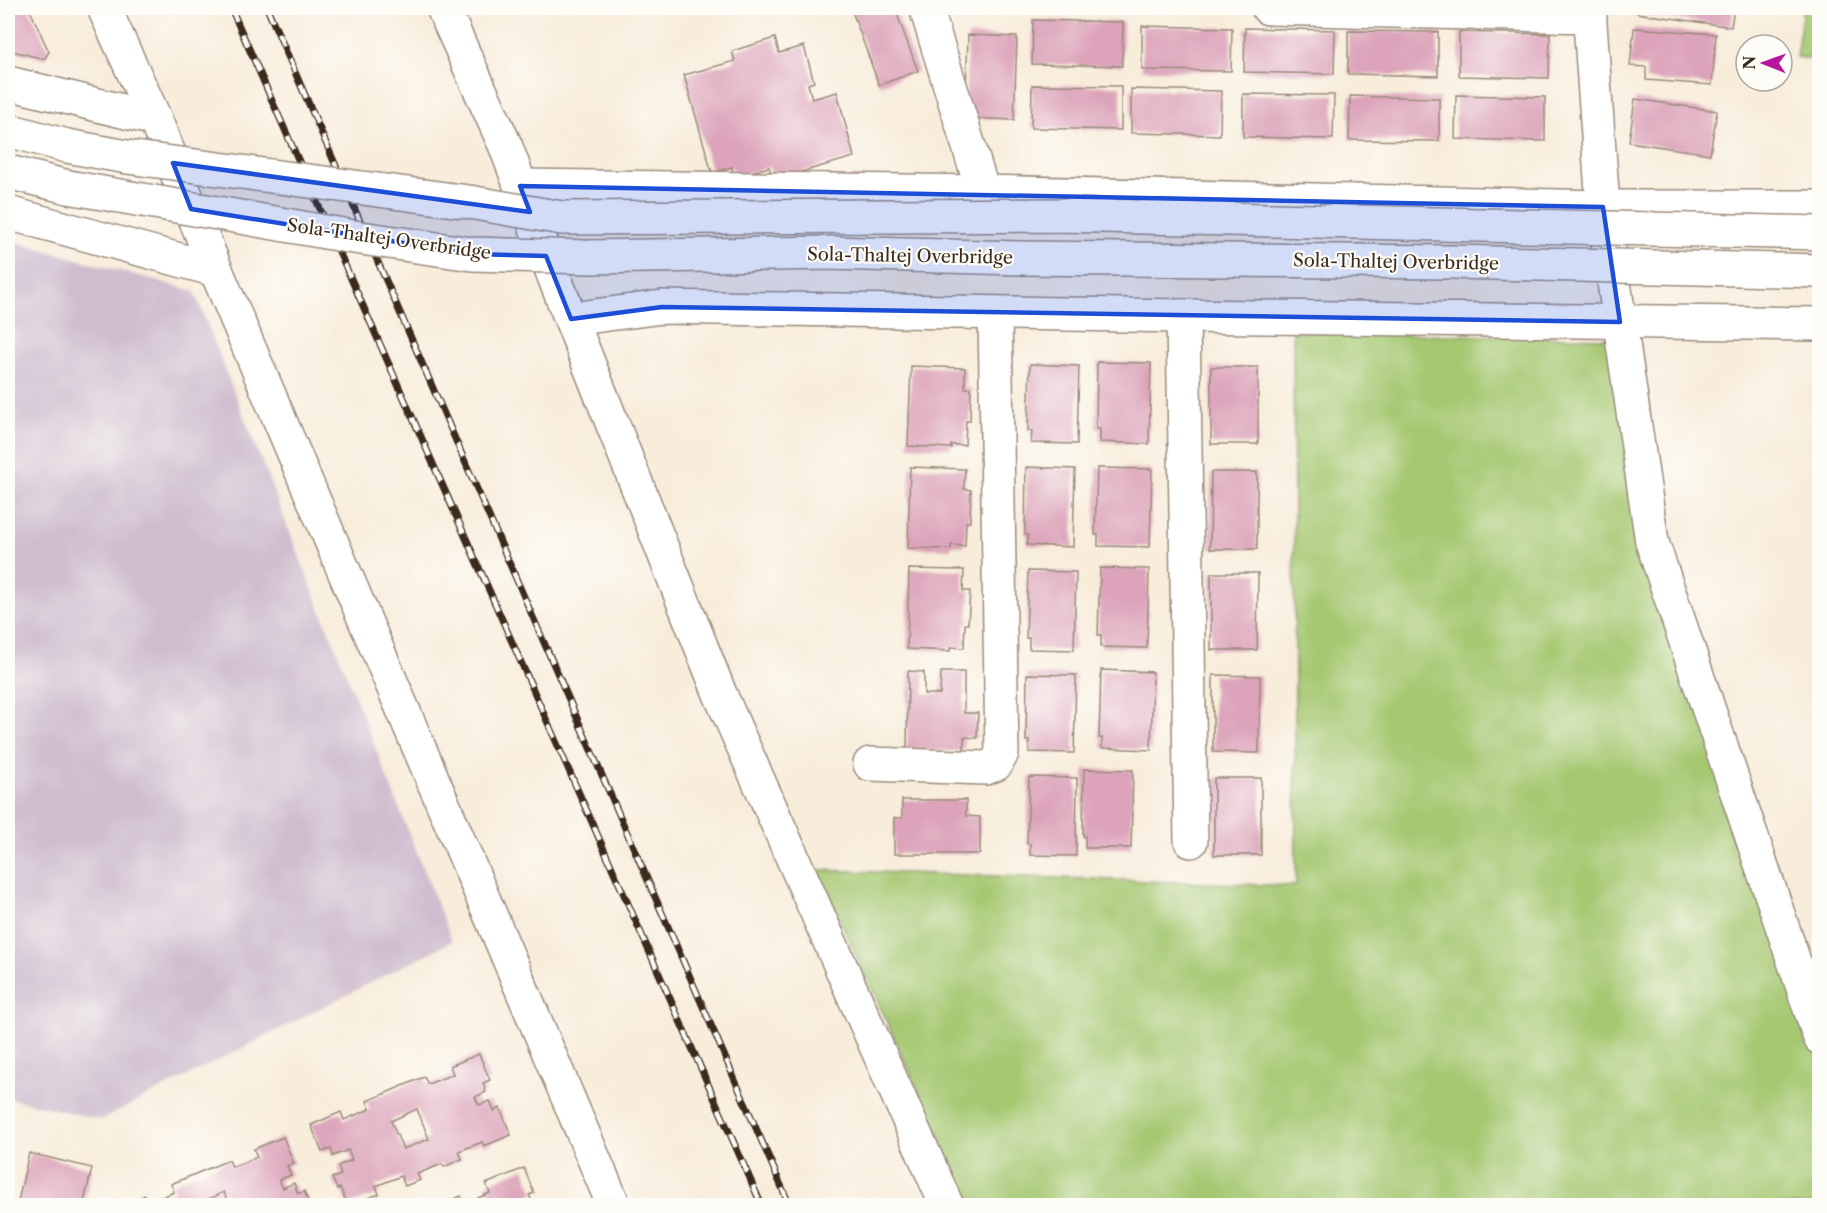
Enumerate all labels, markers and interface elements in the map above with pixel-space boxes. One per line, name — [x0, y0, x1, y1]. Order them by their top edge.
north arrow — [1734, 33, 1794, 93]
text: N — [1739, 56, 1759, 70]
street label: Sola-Thaltej Overbridge — [286, 214, 492, 264]
street label: Sola-Thaltej Overbridge — [807, 243, 1013, 269]
street label: Sola-Thaltej Overbridge — [1293, 249, 1499, 275]

